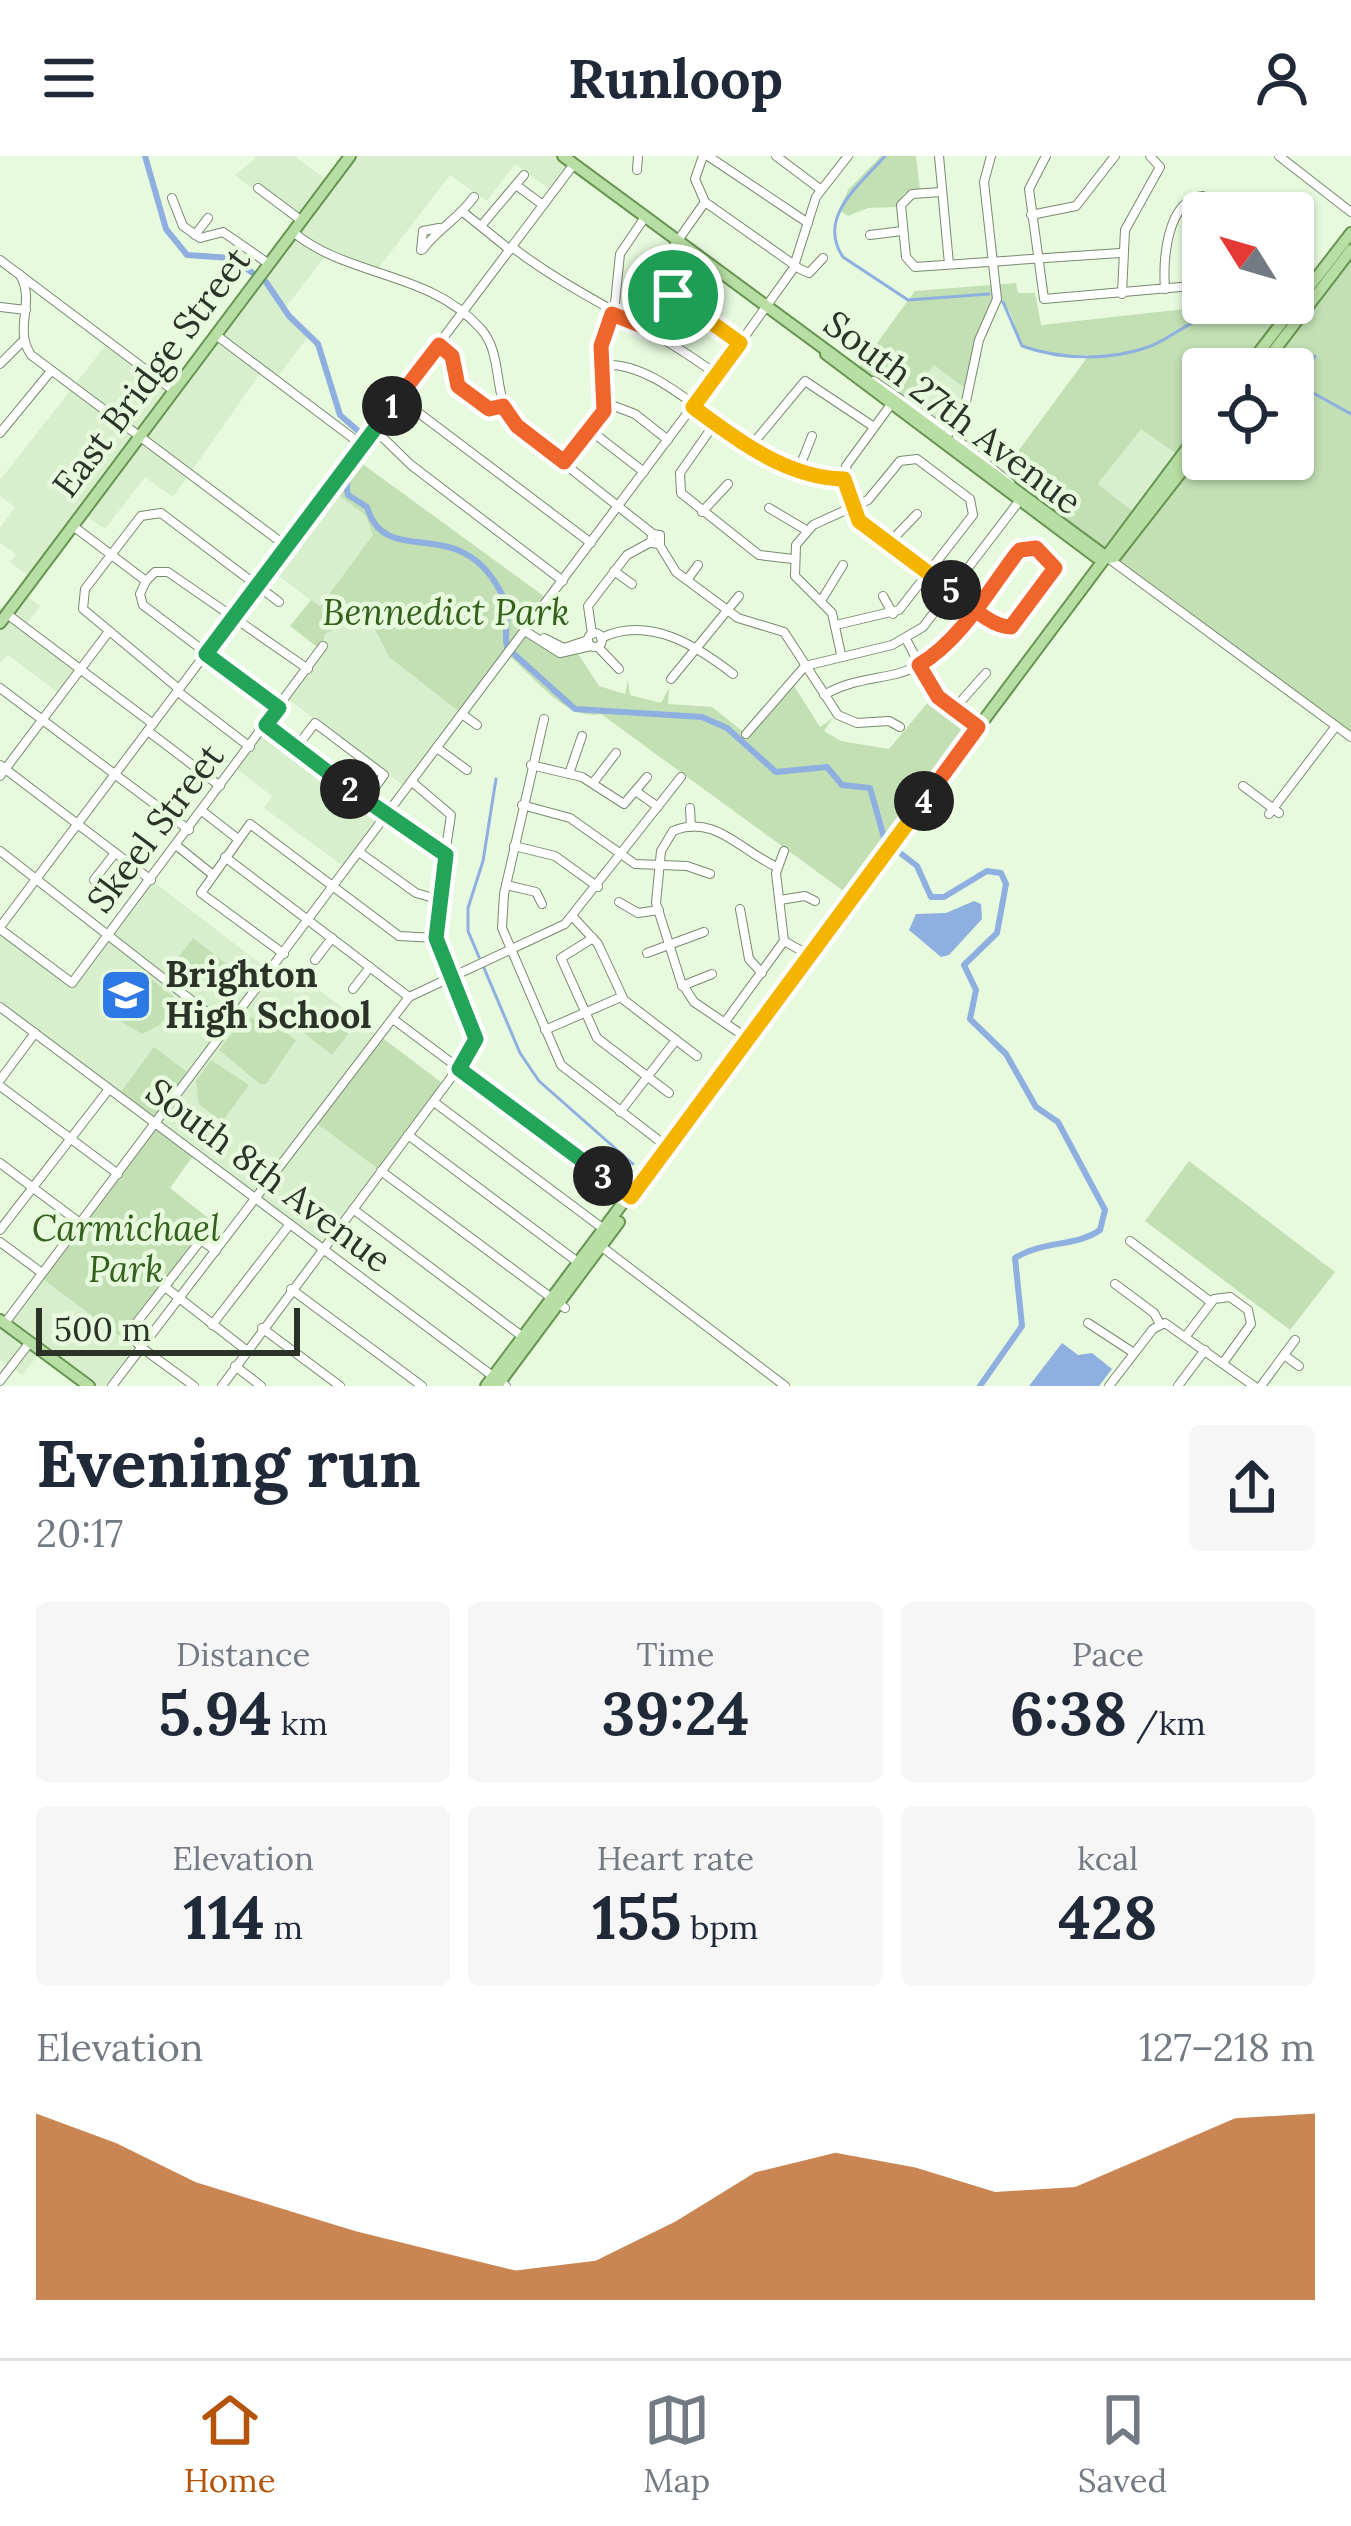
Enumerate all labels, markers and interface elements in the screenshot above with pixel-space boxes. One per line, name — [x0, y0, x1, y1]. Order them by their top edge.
text: Runloop — [568, 44, 783, 113]
icon: menu — [36, 45, 102, 111]
icon: person — [1249, 45, 1315, 111]
north arrow — [1182, 192, 1314, 324]
map controls — [1182, 192, 1314, 480]
street label: East Bridge Street — [42, 238, 260, 506]
pin — [622, 244, 724, 346]
icon: arrive — [640, 262, 706, 328]
street label: South 27th Avenue — [815, 300, 1091, 524]
button: locate — [1182, 348, 1314, 480]
pin: 1 — [362, 376, 422, 436]
text: 1 — [385, 385, 399, 427]
pin: 5 — [921, 560, 981, 620]
text: 5 — [942, 569, 960, 611]
park label: Bennedict Park — [322, 589, 570, 635]
street label: Skeel Street — [77, 734, 233, 922]
pin: 2 — [320, 759, 380, 819]
text: 2 — [341, 768, 359, 810]
pin: 4 — [894, 771, 954, 831]
text: 4 — [915, 780, 933, 822]
place label: Brighton High School — [165, 951, 371, 1038]
school or university icon: Brighton High School — [98, 967, 154, 1023]
street label: South 8th Avenue — [137, 1068, 401, 1282]
pin: 3 — [573, 1146, 633, 1206]
text: 3 — [594, 1155, 612, 1197]
park label: Carmichael Park — [32, 1205, 220, 1292]
scale bar — [36, 1302, 300, 1355]
text: 500 m — [54, 1308, 151, 1350]
text: Evening run — [36, 1421, 421, 1505]
button: share — [1189, 1425, 1315, 1551]
text: 20:17 — [36, 1508, 123, 1558]
text: Distance — [176, 1633, 310, 1675]
text: Time — [637, 1633, 714, 1675]
text: Pace — [1072, 1633, 1144, 1675]
text: 5.94 — [158, 1675, 272, 1751]
text: 39:24 — [602, 1675, 749, 1751]
text: 6:38 — [1010, 1675, 1127, 1751]
text: km — [272, 1702, 328, 1744]
text: /km — [1127, 1702, 1206, 1744]
text: Elevation — [172, 1837, 314, 1879]
text: Heart rate — [597, 1837, 754, 1879]
text: kcal — [1077, 1837, 1138, 1879]
text: 114 — [183, 1879, 265, 1955]
text: 155 — [592, 1879, 682, 1955]
text: 428 — [1058, 1879, 1157, 1955]
text: m — [265, 1906, 303, 1948]
text: bpm — [682, 1906, 759, 1948]
text: Elevation — [36, 2022, 204, 2072]
text: 127–218 m — [1139, 2022, 1315, 2072]
tab: Home — [184, 2387, 276, 2501]
tab: Map — [643, 2387, 710, 2501]
tab: Saved — [1078, 2387, 1167, 2501]

